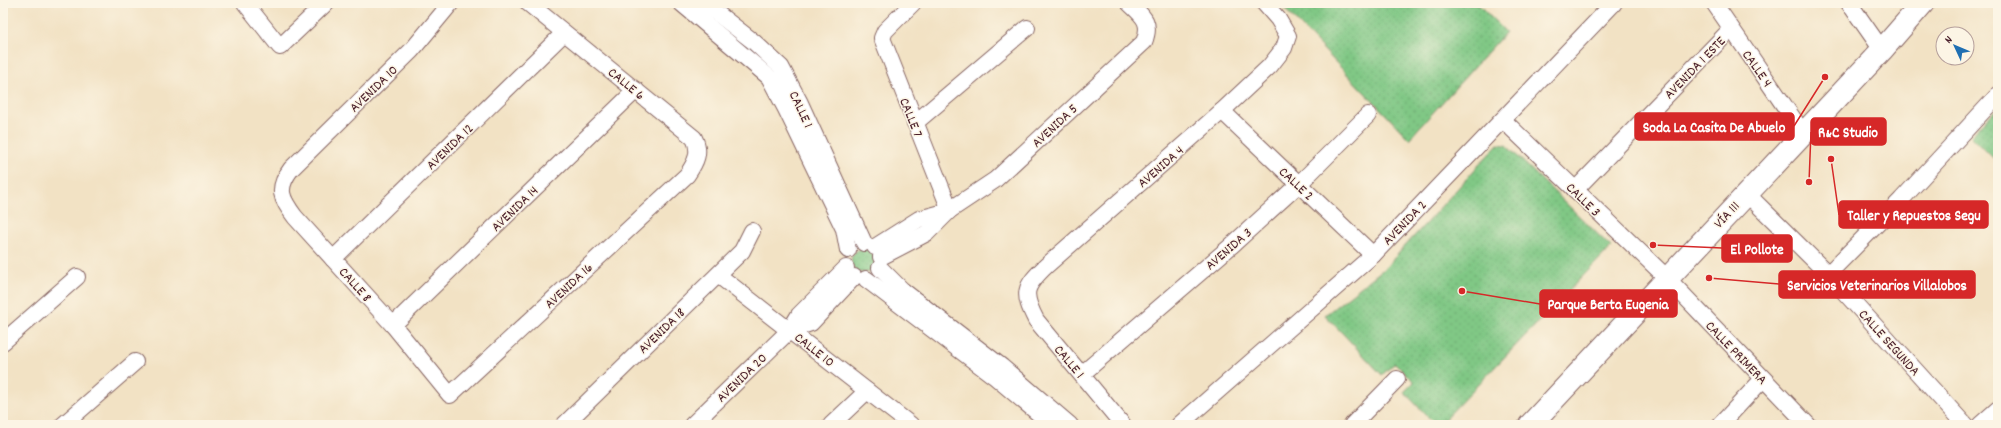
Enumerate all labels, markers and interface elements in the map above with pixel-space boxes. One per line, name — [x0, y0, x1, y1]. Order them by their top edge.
north arrow — [1935, 26, 1975, 66]
street label: AVENIDA 1 ESTE — [1660, 32, 1731, 104]
text: N — [1942, 33, 1957, 48]
street label: CALLE 4 — [1736, 46, 1776, 92]
street label: AVENIDA 10 — [346, 61, 403, 118]
street label: CALLE 6 — [603, 63, 649, 106]
street label: CALLE 1 — [783, 88, 817, 132]
street label: CALLE 7 — [893, 95, 927, 140]
street label: AVENIDA 5 — [1028, 100, 1083, 153]
callout: Soda La Casita De Abuelo — [1635, 113, 1794, 140]
text: Soda La Casita De Abuelo — [1643, 118, 1786, 140]
callout: R&C Studio — [1811, 118, 1886, 145]
street label: AVENIDA 12 — [422, 120, 479, 175]
text: R&C Studio — [1818, 123, 1878, 145]
street label: AVENIDA 4 — [1134, 142, 1189, 193]
street label: CALLE 2 — [1274, 163, 1318, 206]
street label: CALLE 3 — [1561, 179, 1605, 222]
street label: AVENIDA 14 — [487, 182, 544, 237]
street label: AVENIDA 2 — [1379, 196, 1432, 251]
street label: VÍA 111 — [1710, 197, 1745, 233]
callout: Taller y Repuestos Segu — [1839, 201, 1988, 228]
text: Taller y Repuestos Segu — [1847, 206, 1981, 228]
street label: AVENIDA 3 — [1202, 224, 1257, 276]
callout: El Pollote — [1722, 235, 1792, 262]
text: El Pollote — [1730, 240, 1784, 262]
street label: AVENIDA 16 — [541, 259, 598, 314]
street label: CALLE 8 — [333, 263, 376, 308]
callout: Servicios Veterinarios Villalobos — [1779, 271, 1975, 298]
text: Servicios Veterinarios Villalobos — [1787, 276, 1967, 298]
callout: Parque Berta Eugenia — [1540, 290, 1677, 317]
text: Parque Berta Eugenia — [1547, 295, 1669, 317]
street label: AVENIDA 18 — [634, 304, 691, 359]
street label: CALLE SEGUNDA — [1853, 306, 1924, 381]
street label: CALLE PRIMERA — [1700, 317, 1772, 390]
street label: CALLE 10 — [789, 328, 838, 373]
street label: CALLE 1 — [1048, 341, 1089, 384]
street label: AVENIDA 20 — [712, 349, 772, 408]

